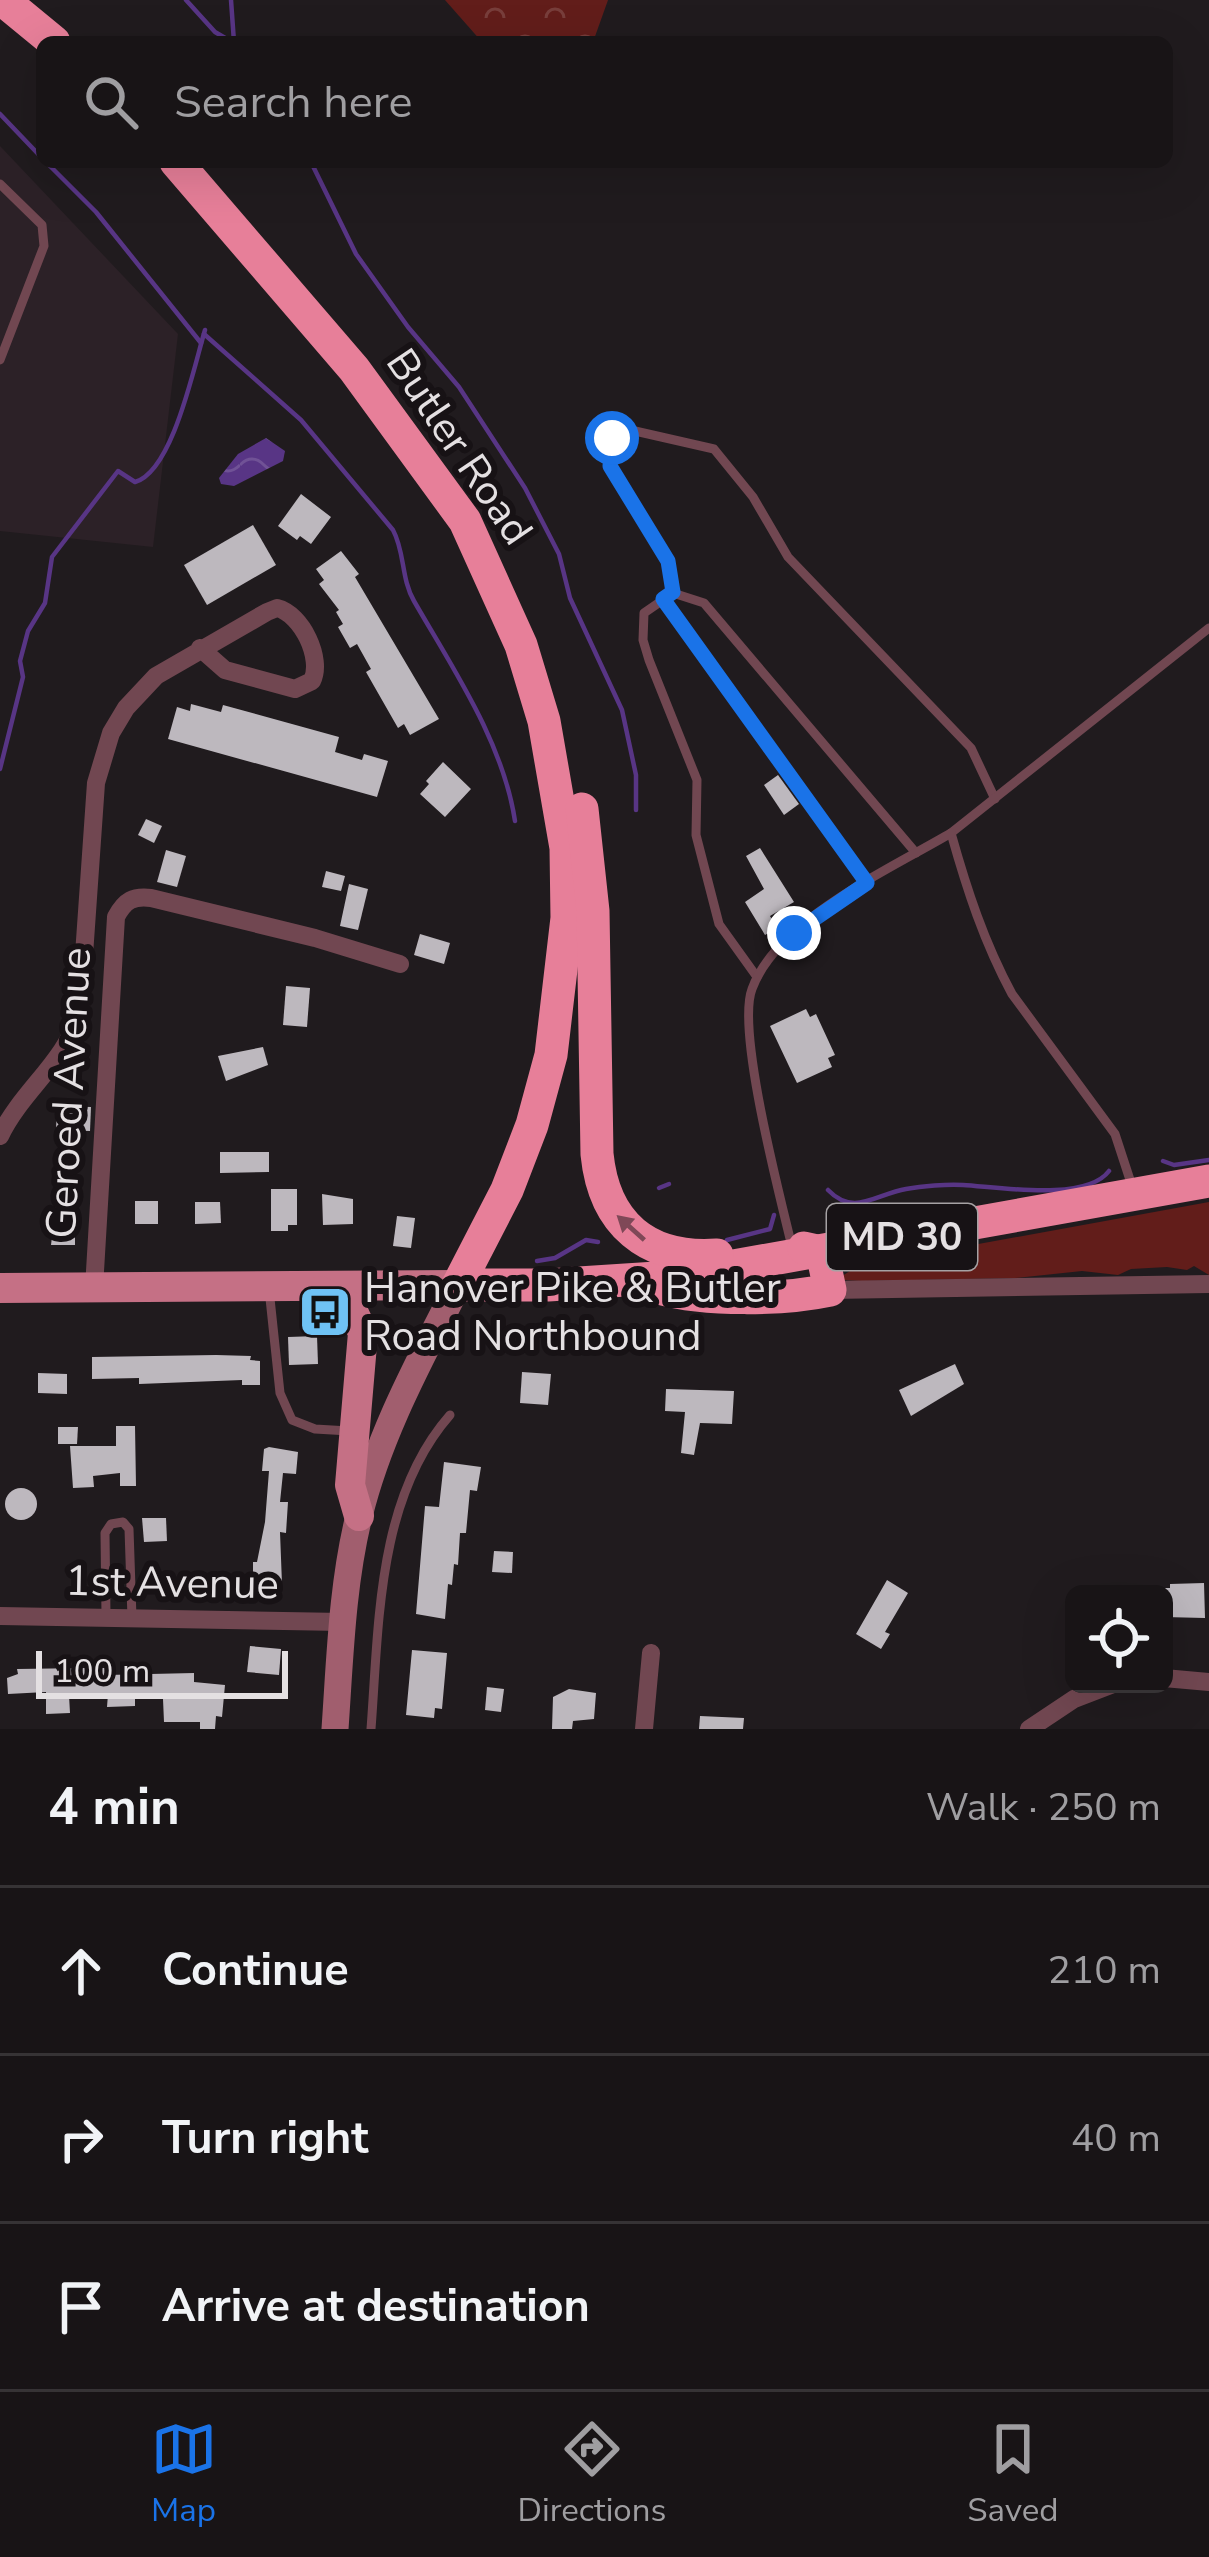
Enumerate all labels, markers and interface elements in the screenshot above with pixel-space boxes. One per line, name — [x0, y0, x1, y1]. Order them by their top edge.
search box — [36, 36, 1173, 168]
icon: search — [78, 69, 144, 135]
text: Search here — [174, 72, 413, 133]
street label: Butler Road — [373, 338, 545, 556]
route start — [585, 411, 639, 465]
route end — [767, 906, 821, 960]
street label: Geroed Avenue — [33, 946, 105, 1240]
road number: MD 30 — [827, 1204, 977, 1270]
one-way arrow — [617, 1215, 646, 1242]
place label: Hanover Pike & Butler Road Northbound — [364, 1260, 781, 1365]
bus stop icon: Hanover Pike & Butler Road Northbound — [297, 1284, 353, 1340]
street label: 1st Avenue — [65, 1553, 279, 1613]
map controls — [1065, 1585, 1173, 1693]
button: locate — [1065, 1585, 1173, 1693]
scale bar — [36, 1645, 288, 1698]
text: 100 m — [54, 1649, 150, 1694]
text: 4 min — [48, 1772, 180, 1842]
text: Walk · 250 m — [926, 1781, 1161, 1834]
icon: ahead — [48, 1938, 114, 2004]
text: Continue — [162, 1940, 349, 2001]
text: 210 m — [1047, 1944, 1161, 1997]
icon: right — [48, 2106, 114, 2172]
text: Turn right — [162, 2108, 369, 2169]
text: 40 m — [1071, 2112, 1161, 2165]
icon: arrive — [48, 2274, 114, 2340]
text: Arrive at destination — [162, 2276, 590, 2337]
tab: Map — [151, 2416, 217, 2533]
tab: Directions — [518, 2416, 666, 2533]
tab: Saved — [967, 2416, 1058, 2533]

